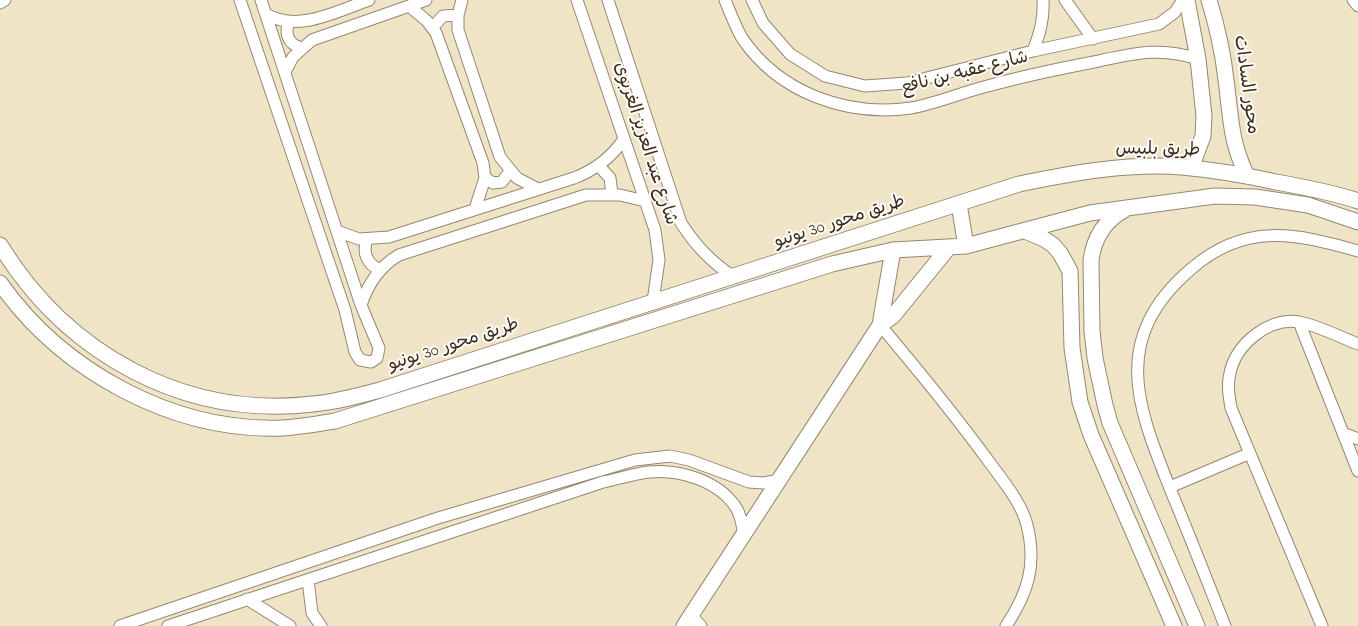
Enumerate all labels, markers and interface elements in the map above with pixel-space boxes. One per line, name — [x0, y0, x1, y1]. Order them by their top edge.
street label: محور السادات — [1227, 34, 1263, 136]
street label: شارع عقبه بن نافع — [899, 48, 1031, 100]
street label: شارع عبد العزيز الغربوى — [607, 60, 681, 228]
street label: طريق بلبيس — [1115, 139, 1201, 163]
street label: طريق محور 30 يونيو — [772, 192, 908, 254]
street label: طريق محور 30 يونيو — [386, 315, 522, 377]

